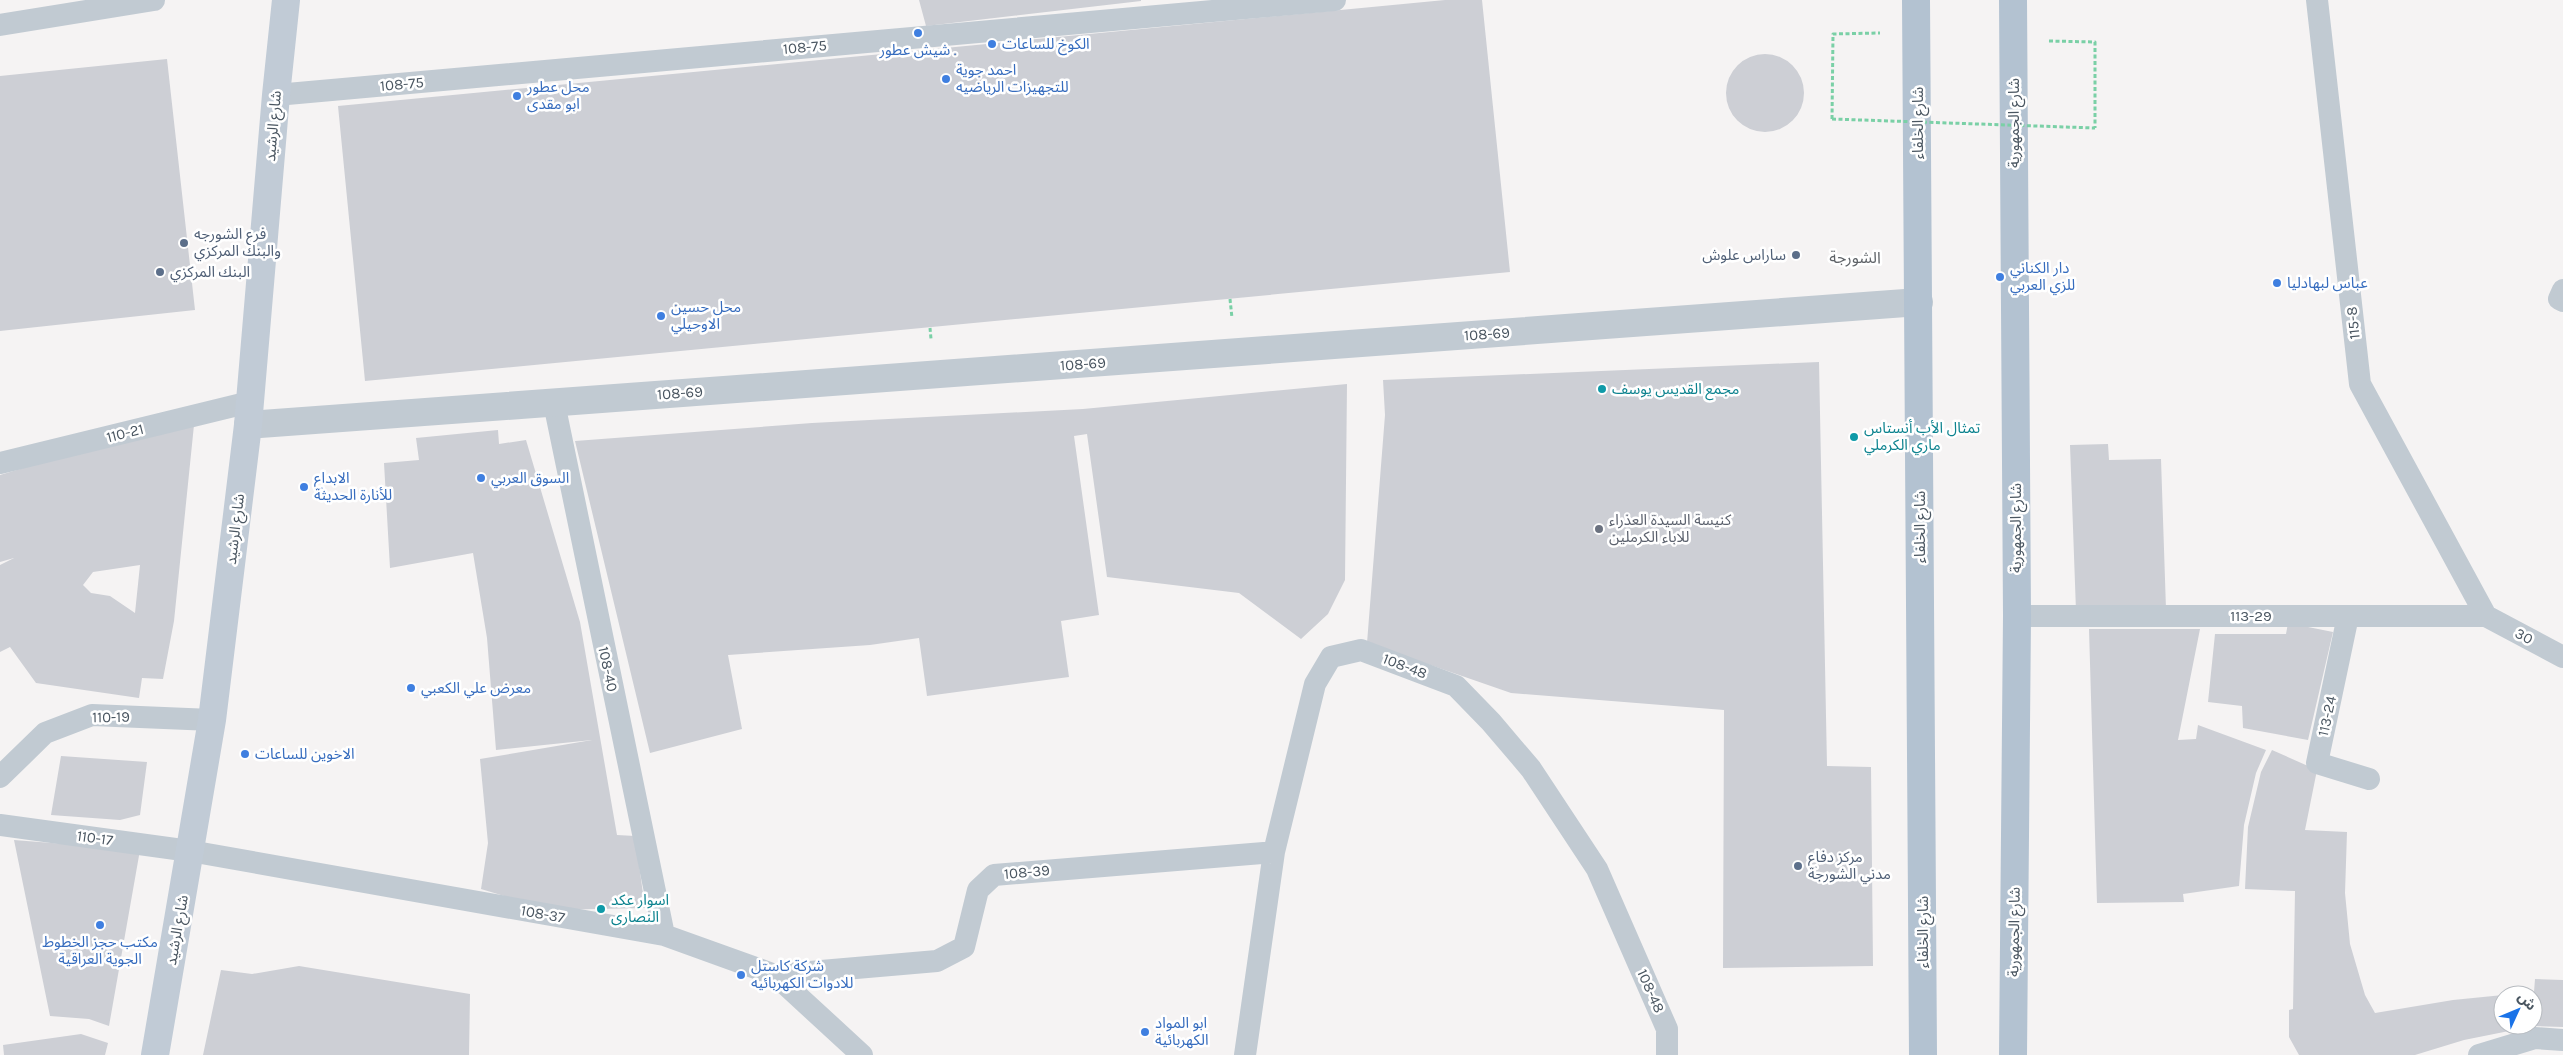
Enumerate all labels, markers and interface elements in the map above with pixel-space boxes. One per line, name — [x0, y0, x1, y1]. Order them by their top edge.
marker: شيش عطور . — [912, 27, 924, 39]
place label: الكوخ للساعات — [1002, 35, 1090, 56]
street label: 108-75 — [782, 36, 828, 58]
marker: الكوخ للساعات — [986, 38, 998, 50]
place label: شيش عطور . — [879, 41, 957, 59]
place label: احمد جوية للتجهيزات الرياضيه — [956, 61, 1069, 96]
street label: 108-75 — [379, 73, 425, 95]
marker: احمد جوية للتجهيزات الرياضيه — [940, 73, 952, 85]
place label: محل عطور ابو مقدى — [526, 78, 590, 113]
street label: شارع الجمهورية — [2005, 78, 2026, 168]
street label: شارع الخلفاء — [1909, 87, 1930, 159]
street label: شارع الرشيد — [261, 90, 288, 162]
marker: محل عطور ابو مقدى — [511, 90, 523, 102]
place label: فرع الشورجه والبنك المركزي — [194, 225, 281, 262]
marker: فرع الشورجه والبنك المركزي — [178, 237, 190, 249]
place label: ساراس علوش — [1702, 246, 1786, 264]
district label: الشورجة — [1829, 248, 1881, 267]
marker: ساراس علوش — [1790, 249, 1802, 261]
place label: دار الكناني للزي العربي — [2010, 259, 2075, 296]
place label: البنك المركزي — [170, 263, 250, 283]
marker: البنك المركزي — [154, 266, 166, 278]
marker: دار الكناني للزي العربي — [1994, 271, 2006, 283]
place label: عباس لبهادليا — [2287, 274, 2368, 292]
marker: عباس لبهادليا — [2271, 277, 2283, 289]
place label: محل حسين الاوحيلي — [671, 298, 741, 335]
street label: 115-8 — [2342, 306, 2364, 340]
marker: محل حسين الاوحيلي — [655, 310, 667, 322]
street label: 108-69 — [1464, 323, 1510, 345]
street label: 108-69 — [1060, 353, 1106, 375]
place label: مجمع القديس يوسف — [1612, 380, 1739, 401]
street label: 108-69 — [657, 382, 703, 404]
marker: مجمع القديس يوسف — [1596, 383, 1608, 395]
place label: تمثال الأب أنستاس ماري الكرملي — [1864, 419, 1980, 456]
street label: 110-21 — [105, 420, 145, 446]
marker: تمثال الأب أنستاس ماري الكرملي — [1848, 431, 1860, 443]
place label: الابداع للأنارة الحديثة — [314, 469, 392, 504]
place label: السوق العربي — [491, 469, 569, 489]
marker: السوق العربي — [475, 472, 487, 484]
marker: الابداع للأنارة الحديثة — [298, 481, 310, 493]
street label: شارع الجمهورية — [2007, 483, 2028, 573]
street label: شارع الخلفاء — [1911, 491, 1932, 563]
street label: شارع الرشيد — [222, 492, 251, 566]
place label: كنيسة السيدة العذراء للاباء الكرملين — [1609, 511, 1732, 546]
marker: كنيسة السيدة العذراء للاباء الكرملين — [1593, 523, 1605, 535]
street label: 113-29 — [2230, 607, 2272, 625]
street label: 30 — [2512, 624, 2536, 648]
street label: 108-40 — [594, 645, 622, 693]
street label: 108-48 — [1380, 649, 1430, 683]
place label: معرض علي الكعبي — [421, 679, 531, 699]
marker: معرض علي الكعبي — [405, 682, 417, 694]
street label: 113-24 — [2314, 693, 2340, 738]
street label: 110-19 — [92, 708, 130, 726]
place label: الاخوين للساعات — [255, 745, 355, 763]
marker: الاخوين للساعات — [239, 748, 251, 760]
street label: 110-17 — [76, 827, 114, 849]
place label: مركز دفاع مدني الشورجة — [1808, 848, 1891, 885]
marker: مركز دفاع مدني الشورجة — [1792, 860, 1804, 872]
street label: 108-39 — [1003, 861, 1051, 883]
street label: شارع الجمهورية — [2004, 887, 2027, 977]
place label: اسوار عكد النصارى — [611, 891, 669, 926]
street label: شارع الرشيد — [162, 893, 195, 967]
street label: شارع الخلفاء — [1914, 896, 1935, 968]
street label: 108-37 — [520, 901, 566, 927]
marker: اسوار عكد النصارى — [595, 903, 607, 915]
marker: مكتب حجز الخطوط الجوية العراقية — [94, 919, 106, 931]
place label: مكتب حجز الخطوط الجوية العراقية — [42, 933, 158, 968]
place label: شركة كاستل للادوات الكهربائيه — [751, 957, 853, 992]
street label: 108-48 — [1633, 966, 1669, 1016]
marker: شركة كاستل للادوات الكهربائيه — [735, 969, 747, 981]
north arrow — [2493, 985, 2543, 1035]
text: ش — [2514, 989, 2540, 1014]
place label: ابو المواد الكهربائية — [1155, 1014, 1209, 1049]
marker: ابو المواد الكهربائية — [1139, 1026, 1151, 1038]

